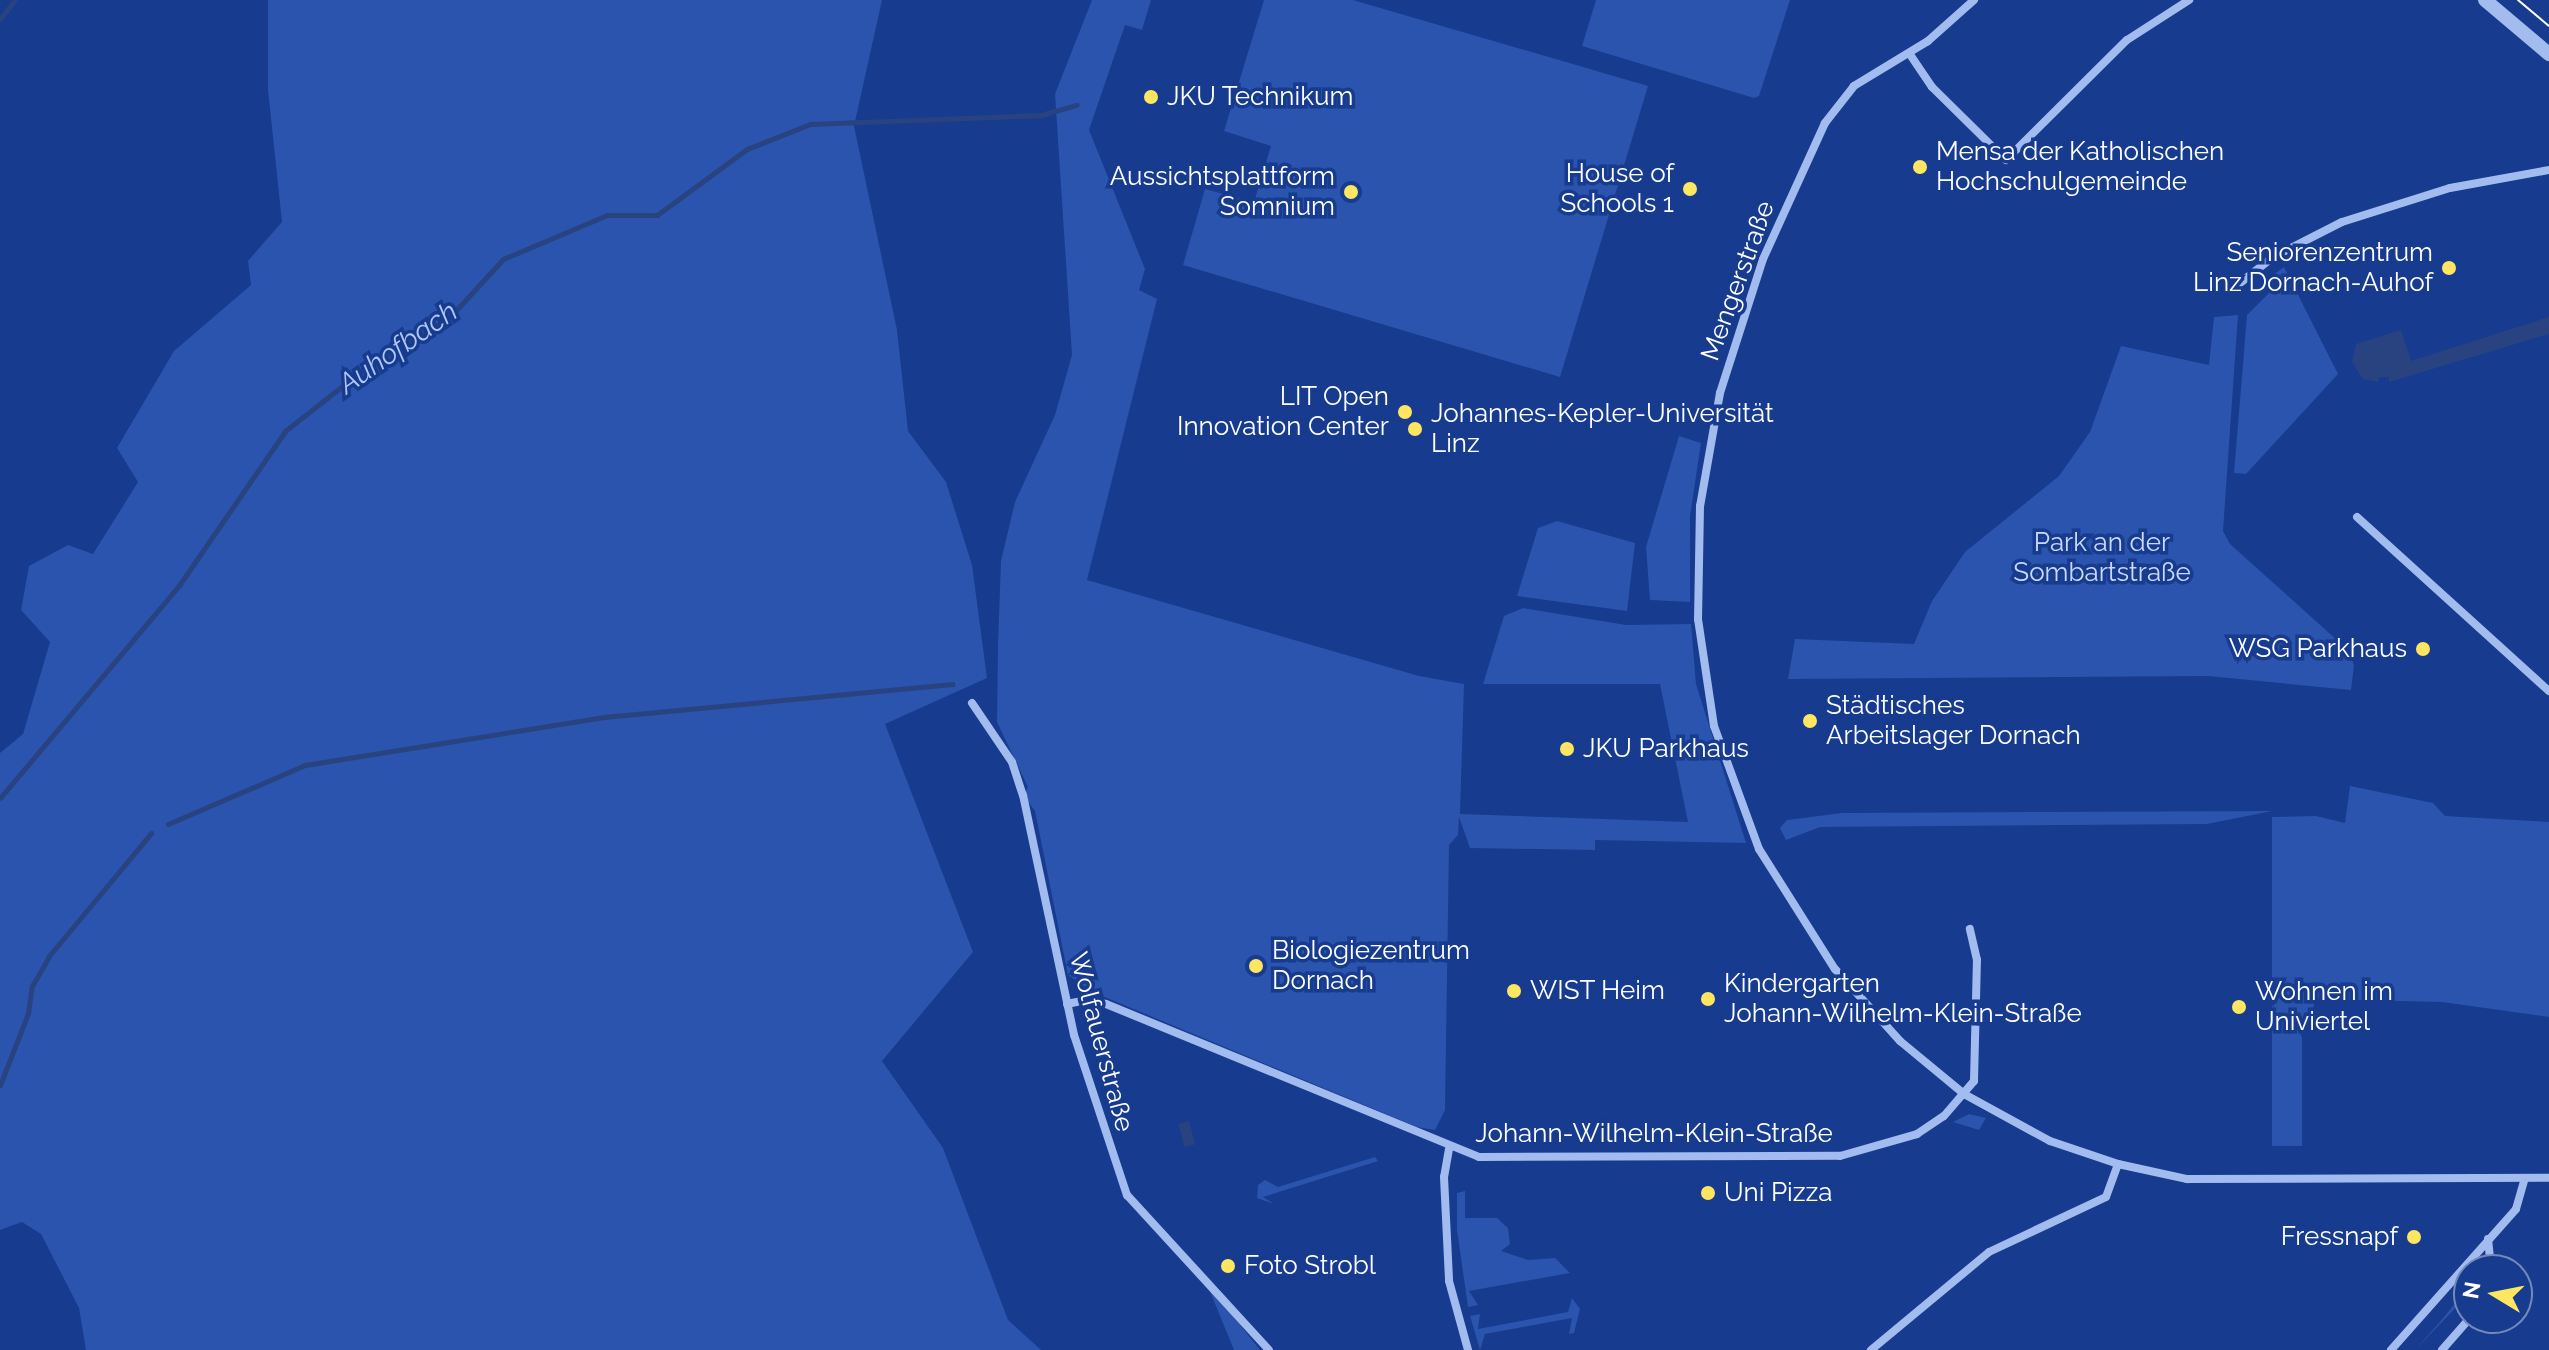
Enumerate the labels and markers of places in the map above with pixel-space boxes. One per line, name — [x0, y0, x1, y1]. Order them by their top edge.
place label: JKU Technikum — [1167, 81, 1354, 113]
marker: JKU Technikum — [1142, 88, 1160, 106]
place label: Mensa der Katholischen Hochschulgemeinde — [1936, 136, 2225, 198]
place label: House of Schools 1 — [1560, 158, 1674, 220]
marker: Mensa der Katholischen Hochschulgemeinde — [1911, 158, 1929, 176]
place label: Aussichtsplattform Somnium — [1110, 161, 1335, 222]
marker: House of Schools 1 — [1681, 180, 1699, 198]
marker: Aussichtsplattform Somnium — [1342, 183, 1360, 201]
place label: Seniorenzentrum Linz Dornach-Auhof — [2193, 237, 2433, 298]
marker: Seniorenzentrum Linz Dornach-Auhof — [2440, 259, 2458, 277]
place label: LIT Open Innovation Center — [1177, 381, 1389, 442]
place label: Johannes-Kepler-Universität Linz — [1431, 398, 1774, 460]
marker: LIT Open Innovation Center — [1396, 403, 1414, 421]
marker: Johannes-Kepler-Universität Linz — [1406, 420, 1424, 438]
place label: WSG Parkhaus — [2229, 633, 2407, 665]
marker: WSG Parkhaus — [2414, 640, 2432, 658]
place label: Städtisches Arbeitslager Dornach — [1826, 690, 2081, 752]
marker: Städtisches Arbeitslager Dornach — [1801, 712, 1819, 730]
place label: JKU Parkhaus — [1583, 733, 1749, 765]
marker: JKU Parkhaus — [1558, 740, 1576, 758]
place label: Biologiezentrum Dornach — [1272, 935, 1470, 996]
marker: Biologiezentrum Dornach — [1247, 957, 1265, 975]
place label: Kindergarten Johann-Wilhelm-Klein-Straße — [1724, 968, 2082, 1030]
place label: WIST Heim — [1530, 975, 1666, 1007]
place label: Wohnen im Univiertel — [2255, 976, 2393, 1038]
marker: WIST Heim — [1505, 982, 1523, 1000]
marker: Kindergarten Johann-Wilhelm-Klein-Straße — [1699, 990, 1717, 1008]
marker: Wohnen im Univiertel — [2230, 998, 2248, 1016]
place label: Uni Pizza — [1724, 1177, 1833, 1209]
marker: Uni Pizza — [1699, 1184, 1717, 1202]
place label: Fressnapf — [2281, 1221, 2398, 1253]
marker: Fressnapf — [2405, 1228, 2423, 1246]
place label: Foto Strobl — [1244, 1250, 1376, 1282]
marker: Foto Strobl — [1219, 1257, 1237, 1275]

